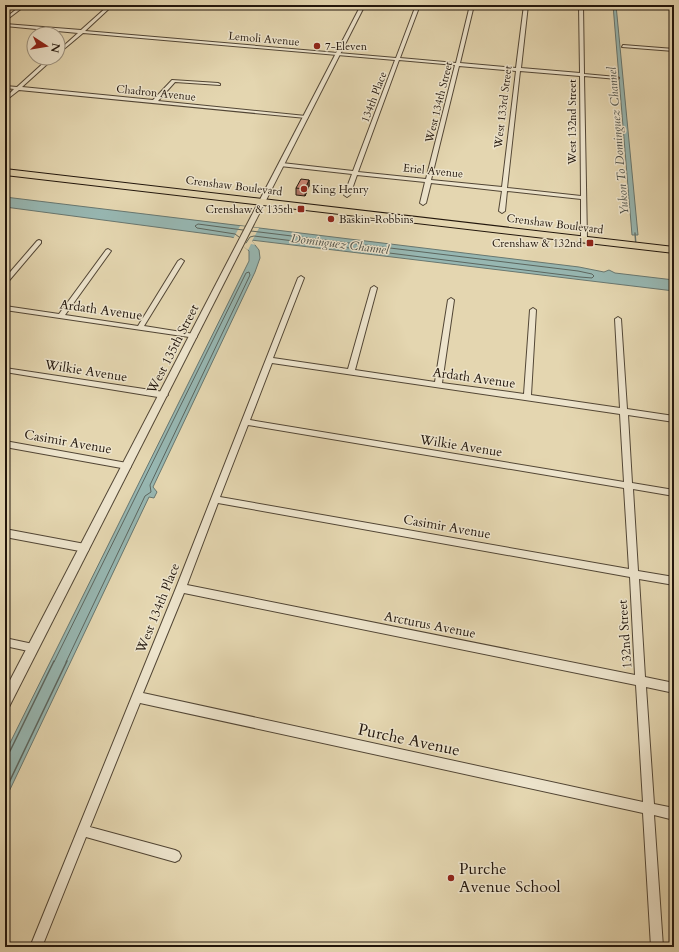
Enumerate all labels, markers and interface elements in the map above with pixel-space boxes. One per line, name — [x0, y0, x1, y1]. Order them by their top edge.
north arrow — [26, 26, 66, 66]
street label: Lemoli Avenue — [228, 28, 300, 50]
place label: 7-Eleven — [325, 39, 368, 54]
marker: 7-Eleven — [312, 41, 322, 51]
text: N — [47, 42, 64, 55]
street label: West 134th Street — [421, 59, 456, 145]
street label: West 133rd Street — [490, 64, 516, 150]
water label: Yukon To Dominguez Channel — [603, 65, 632, 216]
street label: 134th Place — [357, 69, 391, 125]
street label: West 132nd Street — [565, 79, 580, 166]
street label: Chadron Avenue — [115, 81, 197, 105]
street label: Eriel Avenue — [402, 160, 464, 182]
street label: Crenshaw Boulevard — [185, 173, 283, 199]
place label: King Henry — [312, 182, 369, 197]
marker: King Henry — [299, 184, 309, 194]
place label: Crenshaw & 135th — [206, 202, 293, 217]
marker: Crenshaw & 135th — [296, 204, 306, 214]
street label: Crenshaw Boulevard — [506, 211, 604, 237]
place label: Baskin-Robbins — [339, 212, 414, 227]
marker: Baskin-Robbins — [326, 214, 336, 224]
water label: Dominguez Channel — [290, 230, 391, 258]
place label: Crenshaw & 132nd — [492, 236, 582, 251]
marker: Crenshaw & 132nd — [585, 238, 595, 248]
street label: Ardath Avenue — [58, 295, 144, 325]
street label: West 135th Street — [142, 301, 203, 398]
street label: Wilkie Avenue — [42, 355, 129, 386]
street label: Ardath Avenue — [431, 363, 517, 393]
street label: Casimir Avenue — [23, 425, 113, 459]
street label: Wilkie Avenue — [417, 430, 504, 461]
street label: Casimir Avenue — [402, 510, 492, 544]
street label: West 134th Place — [131, 560, 184, 657]
street label: 132nd Street — [614, 599, 636, 669]
street label: Arcturus Avenue — [383, 607, 477, 643]
street label: Purche Avenue — [356, 718, 462, 762]
place label: Purche Avenue School — [459, 858, 561, 898]
marker: Purche Avenue School — [446, 873, 456, 883]

